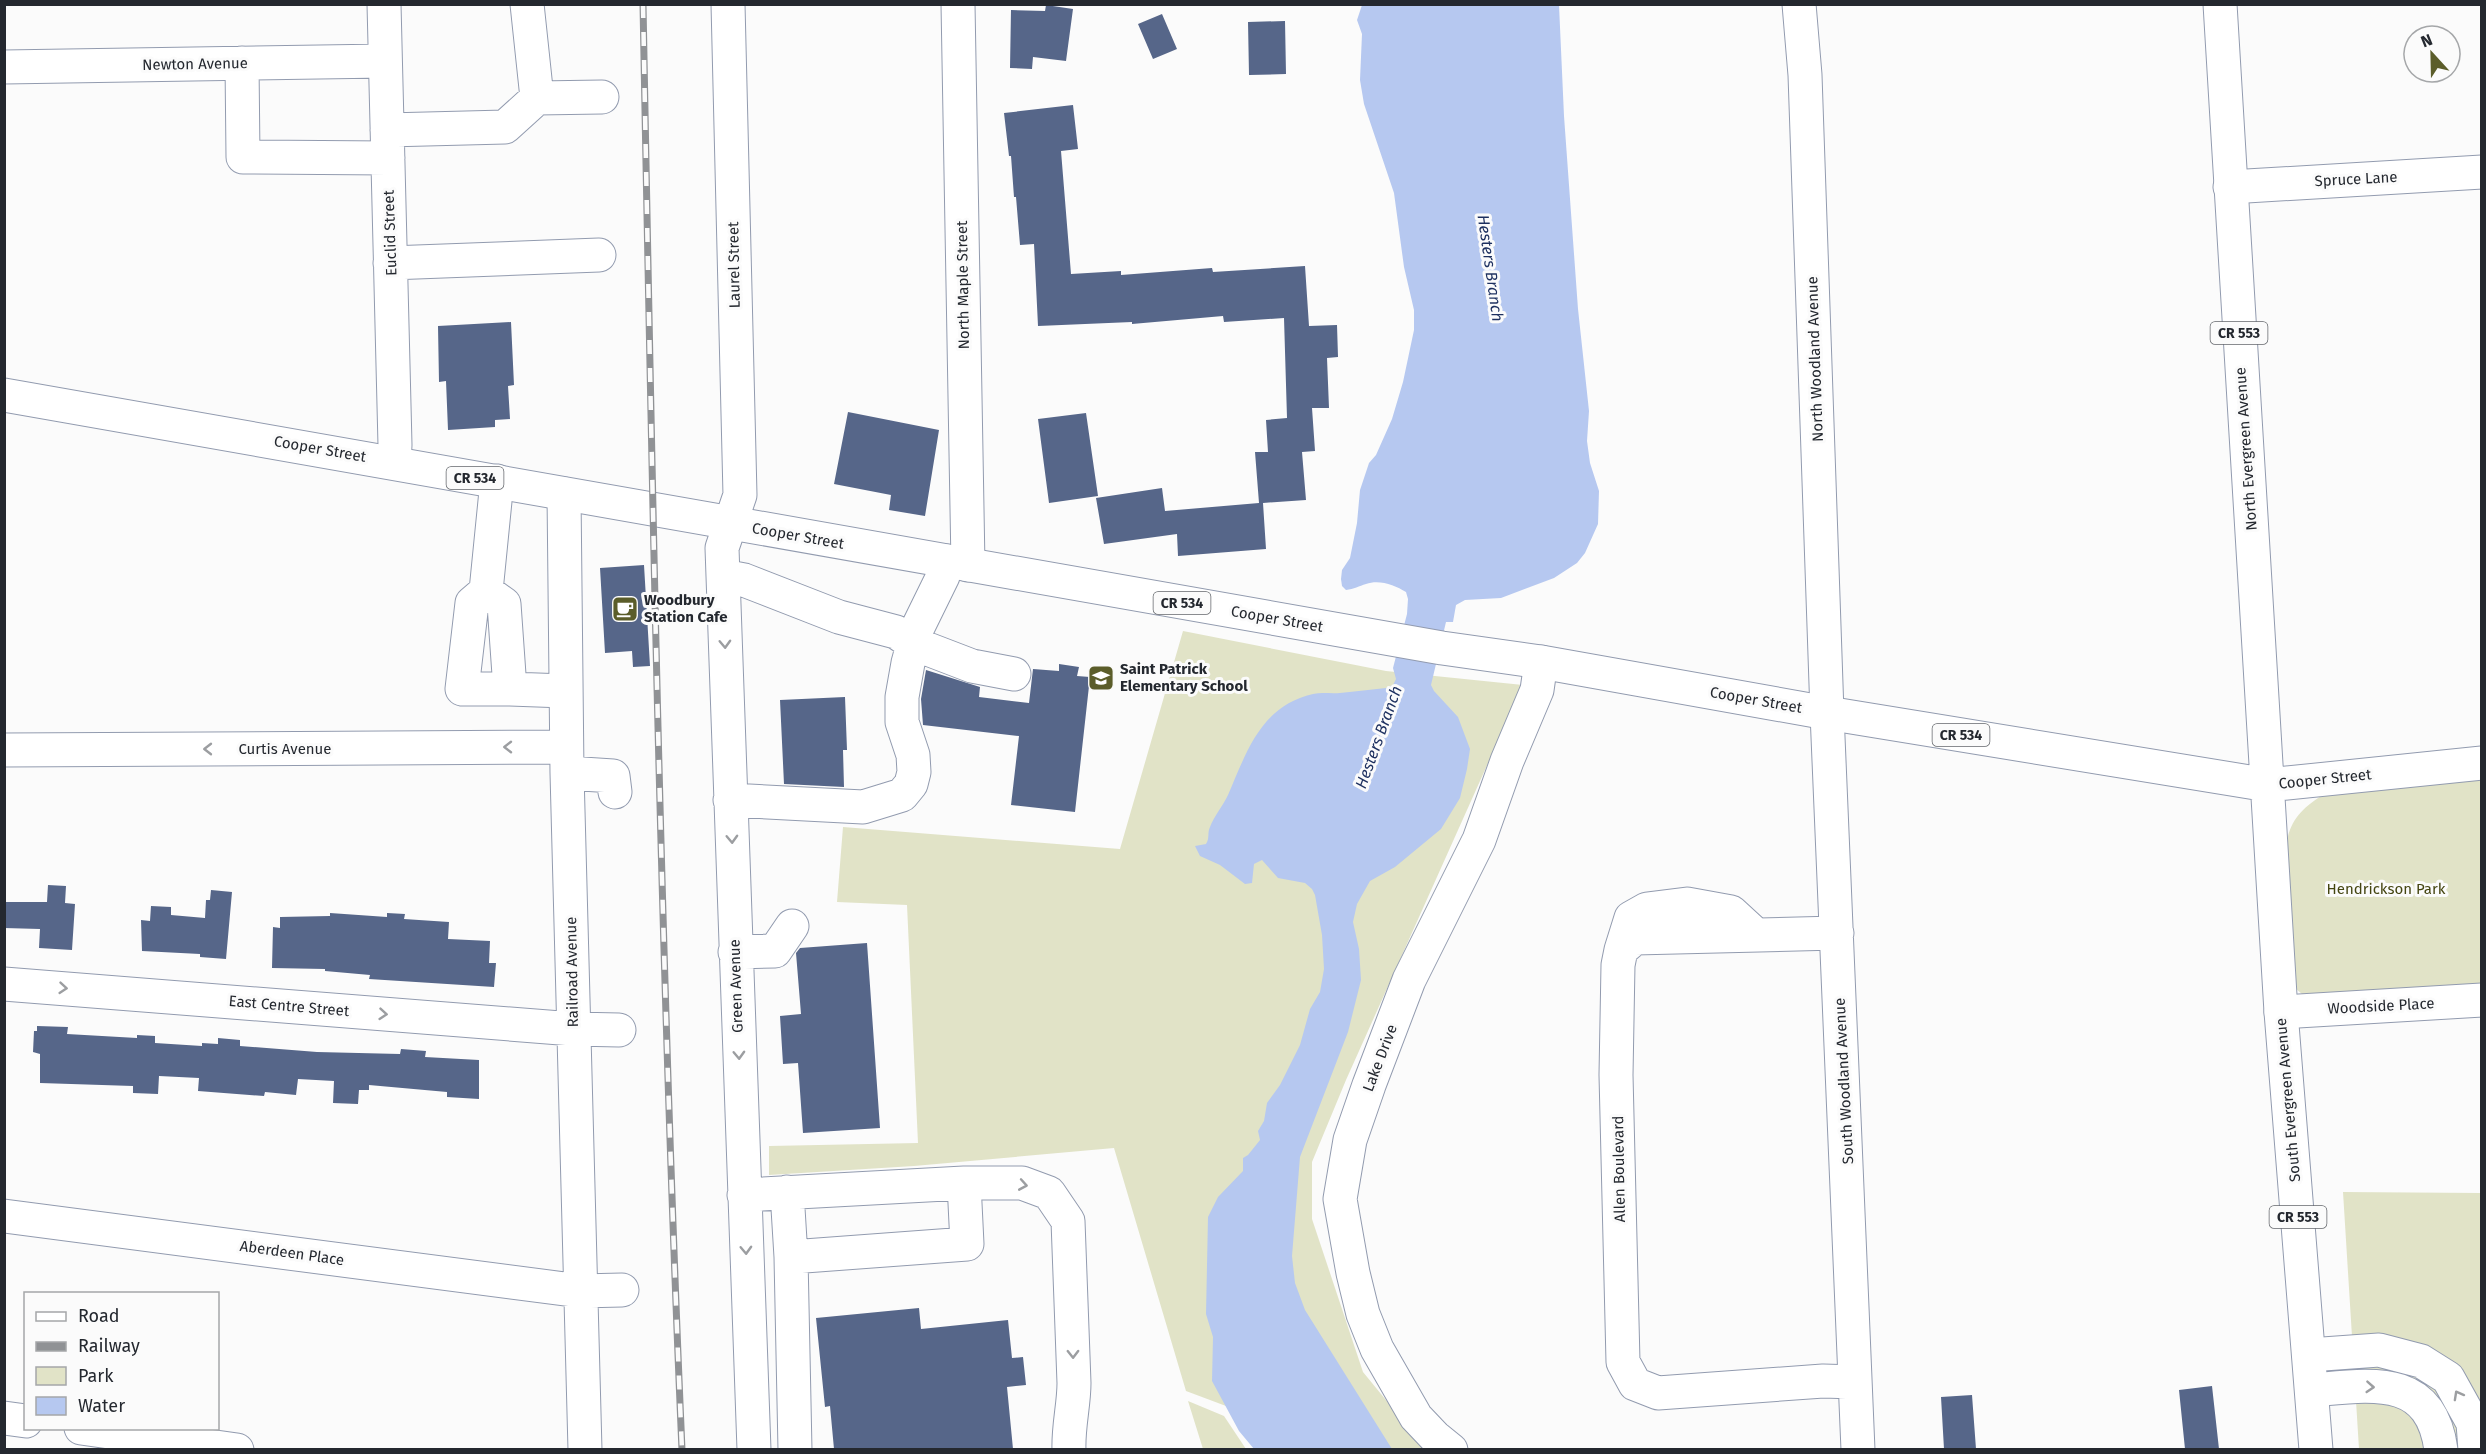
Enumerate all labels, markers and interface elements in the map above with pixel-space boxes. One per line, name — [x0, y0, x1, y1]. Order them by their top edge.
north arrow — [2402, 24, 2462, 84]
text: N — [2418, 30, 2435, 51]
street label: Newton Avenue — [142, 54, 248, 74]
street label: Spruce Lane — [2314, 168, 2398, 190]
street label: Euclid Street — [379, 189, 400, 276]
water label: Hesters Branch — [1474, 213, 1507, 323]
street label: North Maple Street — [953, 220, 973, 350]
street label: Laurel Street — [724, 221, 744, 309]
street label: North Woodland Avenue — [1803, 276, 1827, 442]
road number: CR 553 — [2210, 322, 2268, 344]
street label: North Evergreen Avenue — [2231, 367, 2261, 531]
street label: Cooper Street — [273, 432, 368, 466]
road number: CR 534 — [446, 467, 504, 489]
street label: Cooper Street — [751, 519, 846, 553]
place label: Woodbury Station Cafe — [644, 591, 728, 626]
road number: CR 534 — [1154, 592, 1210, 614]
cafe icon: Woodbury Station Cafe — [610, 594, 640, 624]
street label: Cooper Street — [1230, 602, 1325, 636]
one-way arrow — [719, 640, 732, 649]
place label: Saint Patrick Elementary School — [1120, 660, 1248, 695]
school or university icon: Saint Patrick Elementary School — [1086, 663, 1116, 693]
water label: Hesters Branch — [1351, 683, 1406, 791]
street label: Cooper Street — [1709, 683, 1804, 717]
road number: CR 534 — [1932, 724, 1990, 746]
street label: Curtis Avenue — [238, 740, 332, 758]
one-way arrow — [503, 741, 512, 753]
one-way arrow — [203, 743, 212, 755]
street label: Cooper Street — [2278, 765, 2373, 793]
one-way arrow — [725, 835, 738, 844]
park label: Hendrickson Park — [2327, 880, 2446, 898]
street label: Railroad Avenue — [562, 917, 582, 1027]
street label: Green Avenue — [725, 939, 747, 1033]
one-way arrow — [58, 982, 67, 995]
street label: East Centre Street — [228, 992, 351, 1020]
street label: Woodside Place — [2327, 994, 2435, 1018]
street label: South Woodland Avenue — [1831, 997, 1857, 1165]
one-way arrow — [378, 1007, 387, 1020]
street label: South Evergreen Avenue — [2272, 1017, 2304, 1183]
street label: Lake Drive — [1359, 1022, 1401, 1094]
one-way arrow — [732, 1050, 745, 1059]
street label: Allen Boulevard — [1609, 1115, 1629, 1223]
one-way arrow — [1017, 1178, 1027, 1191]
road number: CR 553 — [2270, 1206, 2326, 1228]
street label: Aberdeen Place — [239, 1237, 345, 1269]
one-way arrow — [739, 1245, 752, 1254]
legend — [24, 1292, 219, 1430]
text: Road — [78, 1305, 120, 1327]
text: Railway — [78, 1335, 140, 1357]
one-way arrow — [1067, 1350, 1080, 1359]
text: Park — [78, 1365, 114, 1387]
one-way arrow — [2365, 1380, 2374, 1393]
one-way arrow — [2454, 1391, 2465, 1401]
text: Water — [78, 1395, 125, 1417]

